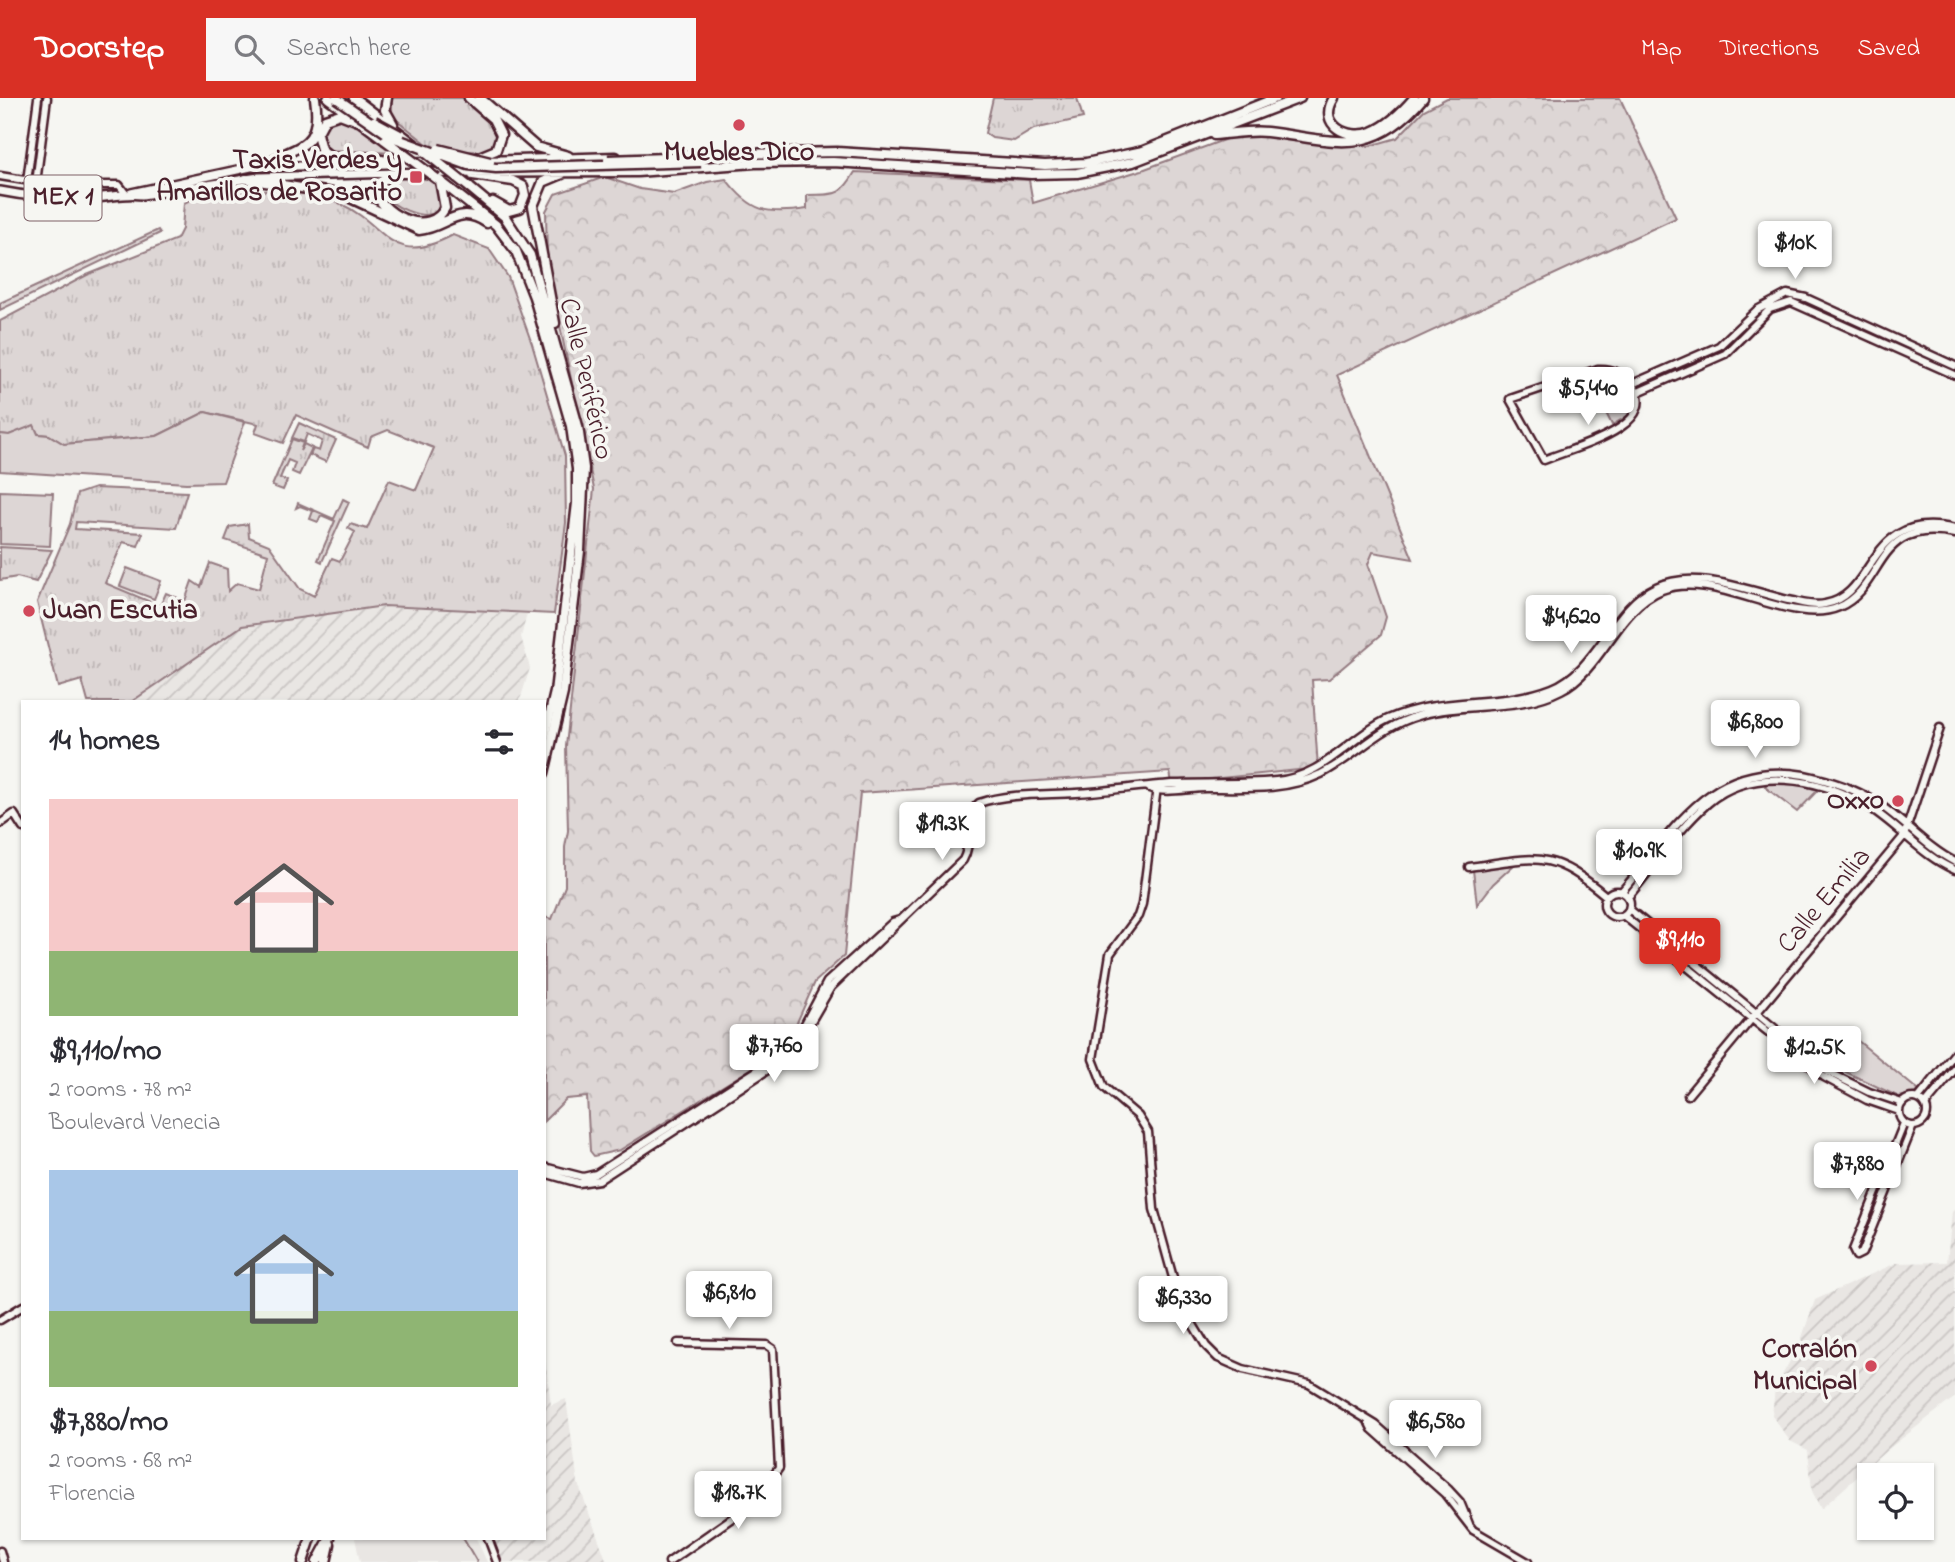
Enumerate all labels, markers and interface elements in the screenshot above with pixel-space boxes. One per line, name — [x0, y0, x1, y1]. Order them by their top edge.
search box — [206, 18, 696, 81]
text: Doorstep — [35, 25, 164, 73]
icon: search — [230, 30, 268, 68]
text: Search here — [286, 30, 411, 68]
text: Map — [1641, 32, 1682, 67]
text: Directions — [1720, 32, 1819, 67]
text: Saved — [1857, 32, 1920, 67]
marker: Muebles Dico — [731, 117, 747, 133]
place label: Muebles Dico — [664, 133, 814, 174]
place label: Taxis Verdes y Amarillos de Rosarito — [157, 141, 402, 214]
marker: Taxis Verdes y Amarillos de Rosarito — [408, 169, 424, 185]
road number: MEX 1 — [24, 176, 102, 220]
pin: $10K — [1754, 222, 1836, 281]
text: $10K — [1774, 227, 1816, 260]
street label: Calle Periférico — [546, 294, 624, 464]
pin: $5,440 — [1531, 368, 1645, 427]
text: $5,440 — [1558, 373, 1618, 406]
place label: Juan Escutia — [43, 591, 198, 632]
pin: $4,620 — [1514, 596, 1628, 655]
text: $4,620 — [1542, 601, 1600, 634]
marker: Juan Escutia — [21, 603, 37, 619]
pin: $6,800 — [1698, 700, 1812, 760]
text: $6,800 — [1727, 706, 1783, 739]
text: 14 homes — [49, 720, 160, 764]
icon: filters — [480, 723, 518, 761]
place label: Oxxo — [1827, 781, 1884, 822]
marker: Oxxo — [1890, 793, 1906, 809]
pin: $19.3K — [885, 802, 999, 862]
text: $19.3K — [915, 808, 969, 841]
pin: $10.9K — [1582, 830, 1696, 889]
text: $10.9K — [1612, 835, 1666, 868]
street label: Calle Emilia — [1768, 839, 1882, 963]
icon: home — [221, 845, 347, 971]
pin: $9,110 — [1623, 918, 1737, 978]
text: $9,110 — [1655, 924, 1705, 957]
pin: $7,760 — [717, 1024, 831, 1084]
pin: $12.5K — [1757, 1026, 1871, 1086]
text: $9,110/mo — [49, 1030, 162, 1074]
text: $7,760 — [746, 1030, 802, 1063]
text: $12.5K — [1783, 1032, 1845, 1065]
text: 2 rooms · 78 m² — [49, 1074, 192, 1107]
text: Boulevard Venecia — [49, 1107, 220, 1140]
pin: $7,880 — [1800, 1142, 1914, 1202]
text: $7,880 — [1830, 1148, 1884, 1181]
icon: home — [221, 1216, 347, 1342]
pin: $6,810 — [672, 1272, 786, 1331]
pin: $6,330 — [1126, 1276, 1240, 1336]
text: $6,810 — [702, 1277, 756, 1310]
text: $6,330 — [1155, 1282, 1211, 1315]
place label: Corralón Municipal — [1753, 1330, 1857, 1403]
marker: Corralón Municipal — [1863, 1358, 1879, 1374]
pin: $6,580 — [1378, 1400, 1492, 1460]
text: $7,880/mo — [49, 1401, 168, 1445]
text: $6,580 — [1405, 1406, 1465, 1439]
text: 2 rooms · 68 m² — [49, 1445, 192, 1478]
map controls — [1857, 1463, 1934, 1540]
button: locate — [1857, 1463, 1934, 1540]
pin: $18.7K — [681, 1472, 795, 1531]
text: $18.7K — [710, 1477, 766, 1510]
text: Florencia — [49, 1478, 135, 1511]

